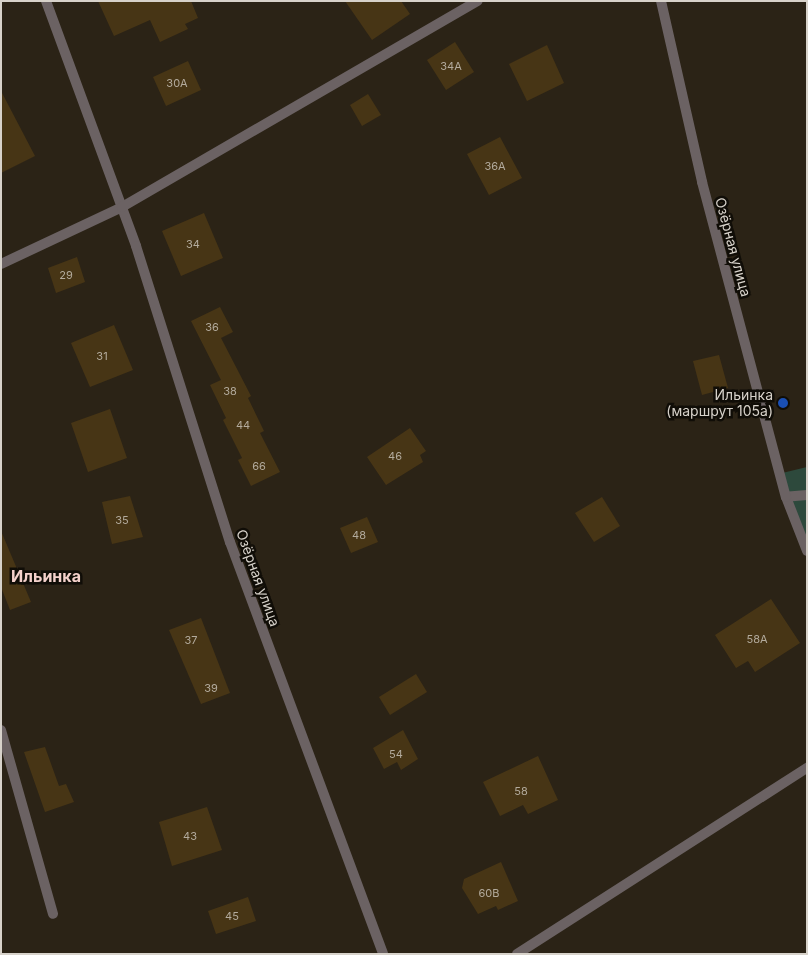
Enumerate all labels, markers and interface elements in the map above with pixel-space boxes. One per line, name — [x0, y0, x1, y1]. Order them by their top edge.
house number: 34А — [440, 59, 462, 73]
house number: 30А — [166, 76, 188, 90]
house number: 36А — [484, 159, 506, 173]
street label: Озёрная улица — [712, 196, 754, 298]
house number: 34 — [186, 237, 200, 251]
house number: 29 — [59, 268, 73, 282]
house number: 36 — [205, 320, 219, 334]
house number: 31 — [96, 349, 108, 363]
house number: 38 — [223, 384, 237, 398]
place label: Ильинка (маршрут 105а) — [666, 387, 773, 420]
marker: Ильинка (маршрут 105а) — [777, 397, 789, 409]
house number: 44 — [236, 418, 250, 432]
house number: 46 — [388, 449, 402, 463]
house number: 66 — [252, 459, 266, 473]
house number: 35 — [115, 513, 129, 527]
street label: Озёрная улица — [233, 527, 283, 629]
house number: 48 — [352, 528, 366, 542]
district label: Ильинка — [11, 566, 81, 586]
house number: 58А — [746, 632, 768, 646]
house number: 37 — [184, 633, 198, 647]
house number: 39 — [204, 681, 218, 695]
house number: 54 — [389, 747, 403, 761]
house number: 58 — [514, 784, 528, 798]
house number: 43 — [183, 829, 197, 843]
house number: 60В — [479, 886, 499, 900]
house number: 45 — [225, 909, 239, 923]

